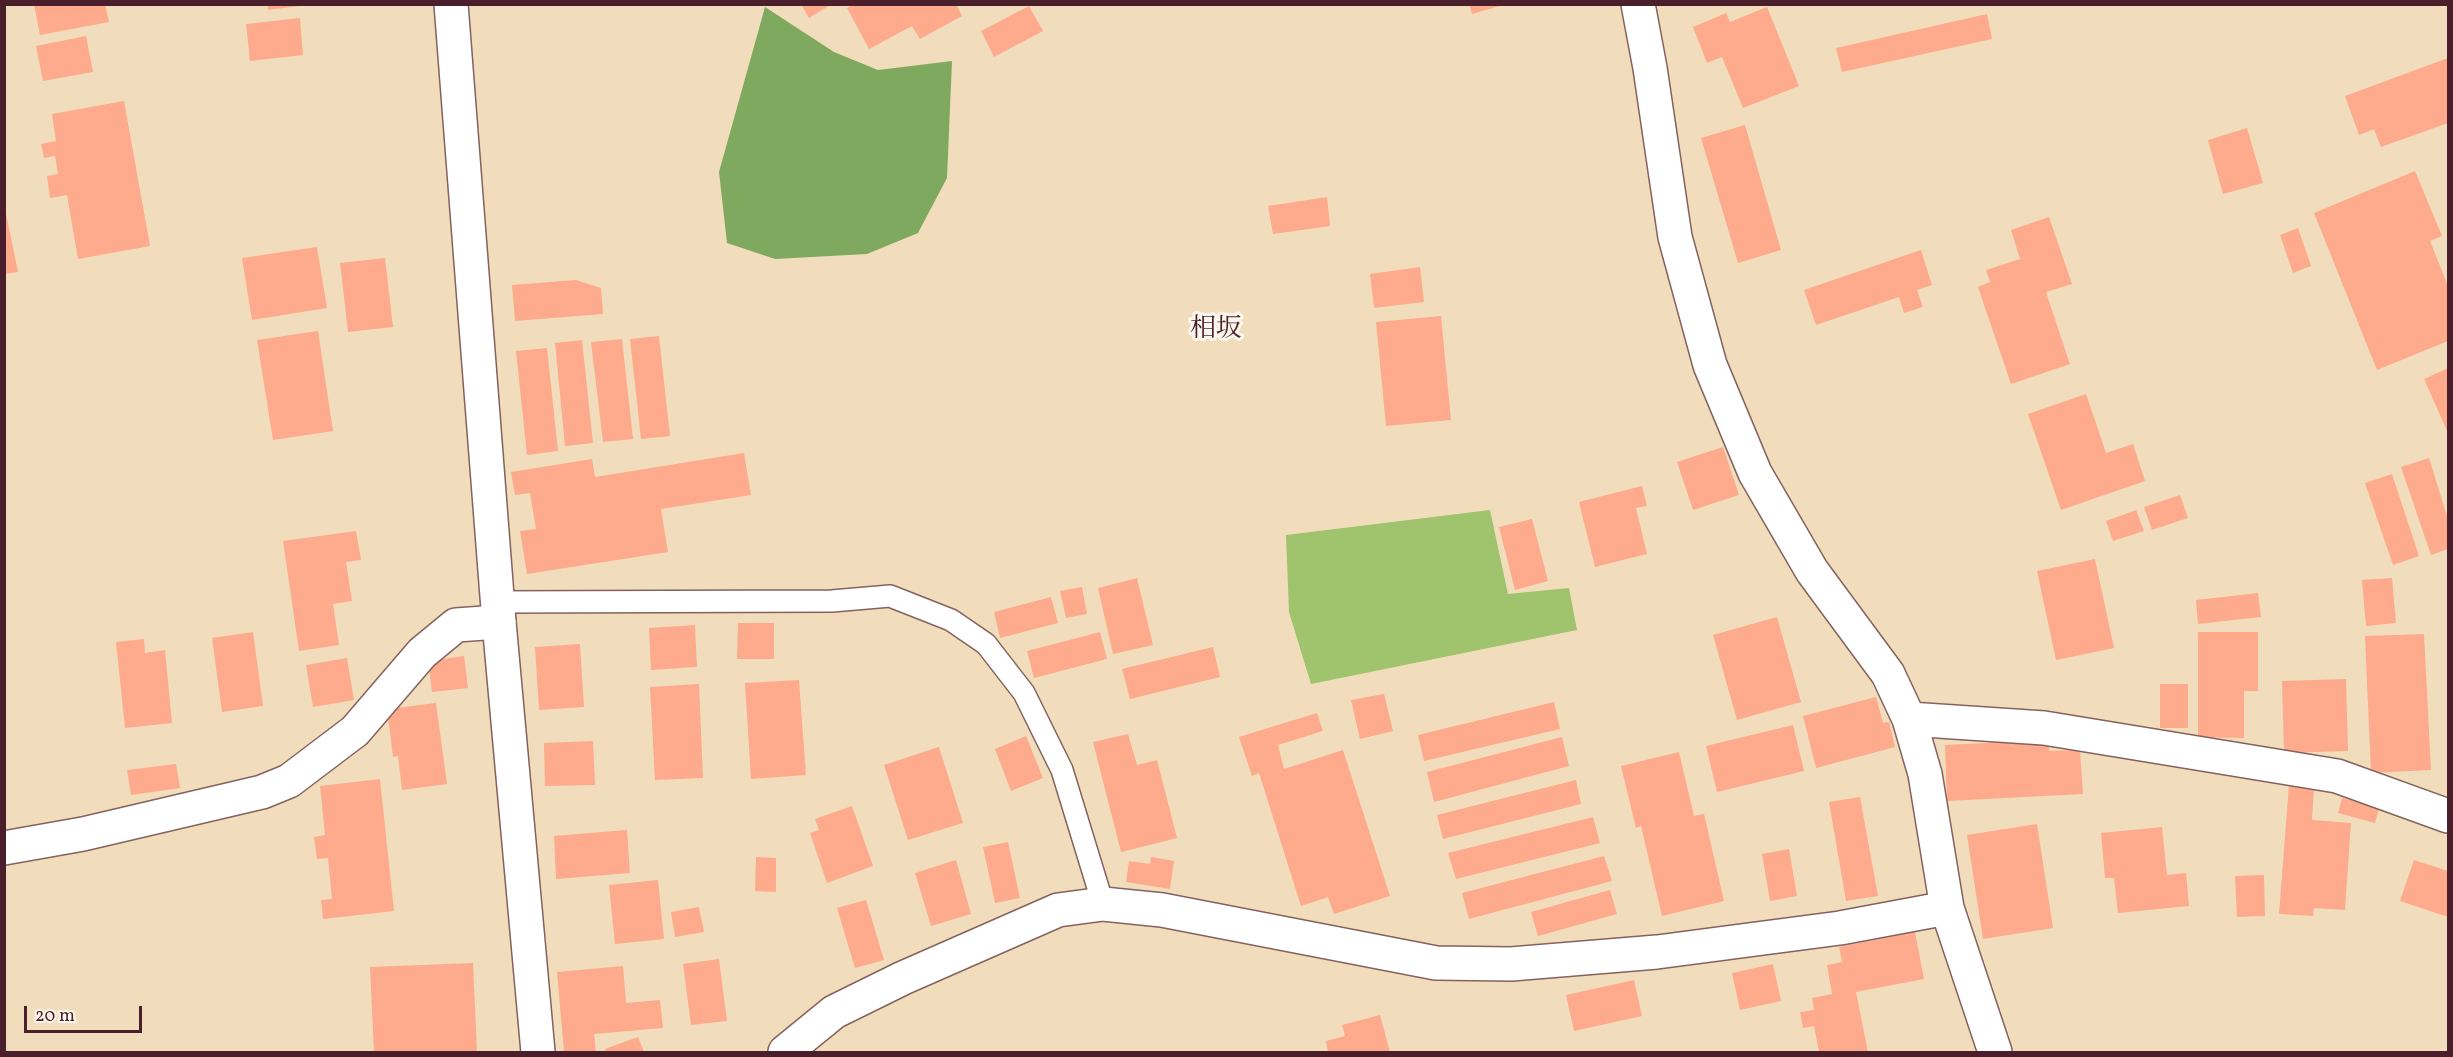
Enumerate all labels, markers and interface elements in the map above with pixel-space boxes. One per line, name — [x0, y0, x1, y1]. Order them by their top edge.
district label: 相坂 — [1190, 315, 1242, 347]
scale bar — [27, 994, 146, 1032]
text: 20 m — [35, 1004, 75, 1029]

